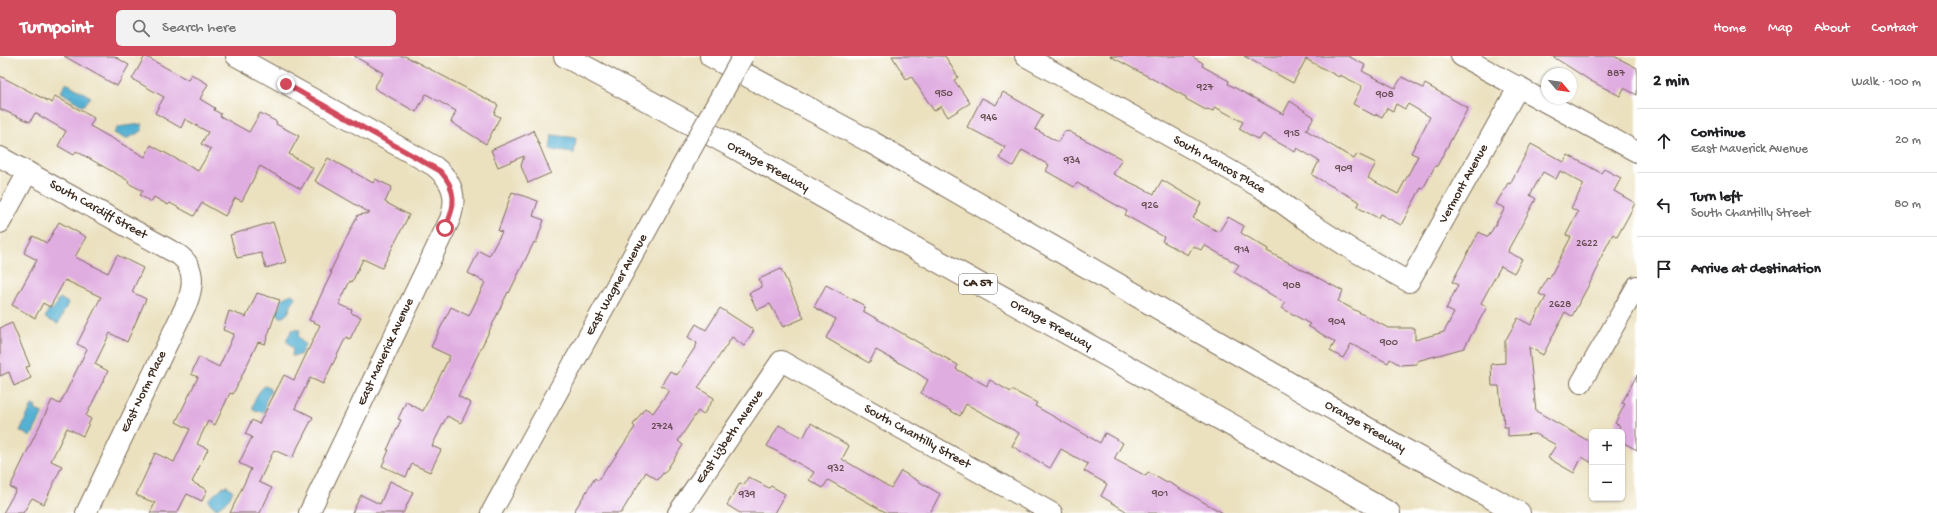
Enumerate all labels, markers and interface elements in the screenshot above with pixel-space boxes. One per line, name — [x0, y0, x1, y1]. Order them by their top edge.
search box — [116, 10, 396, 46]
text: Turnpoint — [20, 17, 92, 40]
icon: search — [130, 17, 152, 39]
text: Search here — [162, 19, 236, 37]
text: Home — [1714, 20, 1746, 37]
text: Map — [1768, 20, 1792, 37]
text: About — [1814, 20, 1850, 37]
text: Contact — [1872, 20, 1917, 37]
north arrow — [1541, 68, 1577, 104]
house number: 887 — [1607, 68, 1625, 80]
text: 2 min — [1653, 72, 1689, 92]
route end — [277, 75, 295, 93]
text: Walk · 100 m — [1852, 75, 1921, 90]
house number: 927 — [1196, 82, 1214, 94]
house number: 950 — [934, 88, 953, 100]
house number: 908 — [1375, 89, 1394, 101]
house number: 946 — [980, 112, 998, 124]
text: Continue — [1691, 124, 1745, 142]
house number: 915 — [1283, 128, 1300, 140]
icon: ahead — [1653, 130, 1675, 152]
street label: South Mancos Place — [1170, 132, 1268, 198]
text: 20 m — [1895, 133, 1921, 148]
street label: Orange Freeway — [724, 138, 812, 196]
street label: Vermont Avenue — [1436, 142, 1492, 227]
text: East Maverick Avenue — [1691, 142, 1808, 157]
house number: 934 — [1063, 155, 1081, 167]
house number: 909 — [1334, 163, 1353, 175]
street label: South Cardiff Street — [47, 177, 151, 244]
text: Turn left — [1691, 188, 1742, 206]
icon: left — [1653, 194, 1675, 216]
text: 80 m — [1894, 197, 1921, 212]
house number: 926 — [1141, 200, 1159, 212]
text: South Chantilly Street — [1691, 206, 1811, 221]
route start — [436, 219, 454, 237]
street label: East Wagner Avenue — [583, 231, 651, 338]
house number: 2622 — [1576, 238, 1598, 250]
house number: 914 — [1233, 244, 1250, 256]
icon: arrive — [1653, 258, 1675, 280]
text: Arrive at destination — [1691, 260, 1821, 278]
road number: CA 57 — [959, 274, 997, 294]
house number: 908 — [1282, 280, 1301, 292]
street label: East Maverick Avenue — [354, 296, 418, 408]
street label: Orange Freeway — [1007, 296, 1095, 354]
house number: 2628 — [1549, 299, 1571, 311]
house number: 904 — [1328, 316, 1346, 328]
house number: 900 — [1379, 337, 1398, 349]
street label: East Norm Place — [118, 348, 170, 435]
street label: East Lizbeth Avenue — [693, 387, 767, 487]
street label: Orange Freeway — [1322, 398, 1409, 457]
street label: South Chantilly Street — [861, 401, 974, 473]
house number: 2724 — [651, 421, 674, 433]
map controls — [1589, 429, 1625, 501]
button: + — [1589, 429, 1625, 465]
house number: 932 — [827, 463, 845, 475]
button: − — [1589, 465, 1625, 501]
house number: 901 — [1151, 488, 1168, 500]
house number: 939 — [738, 489, 756, 501]

